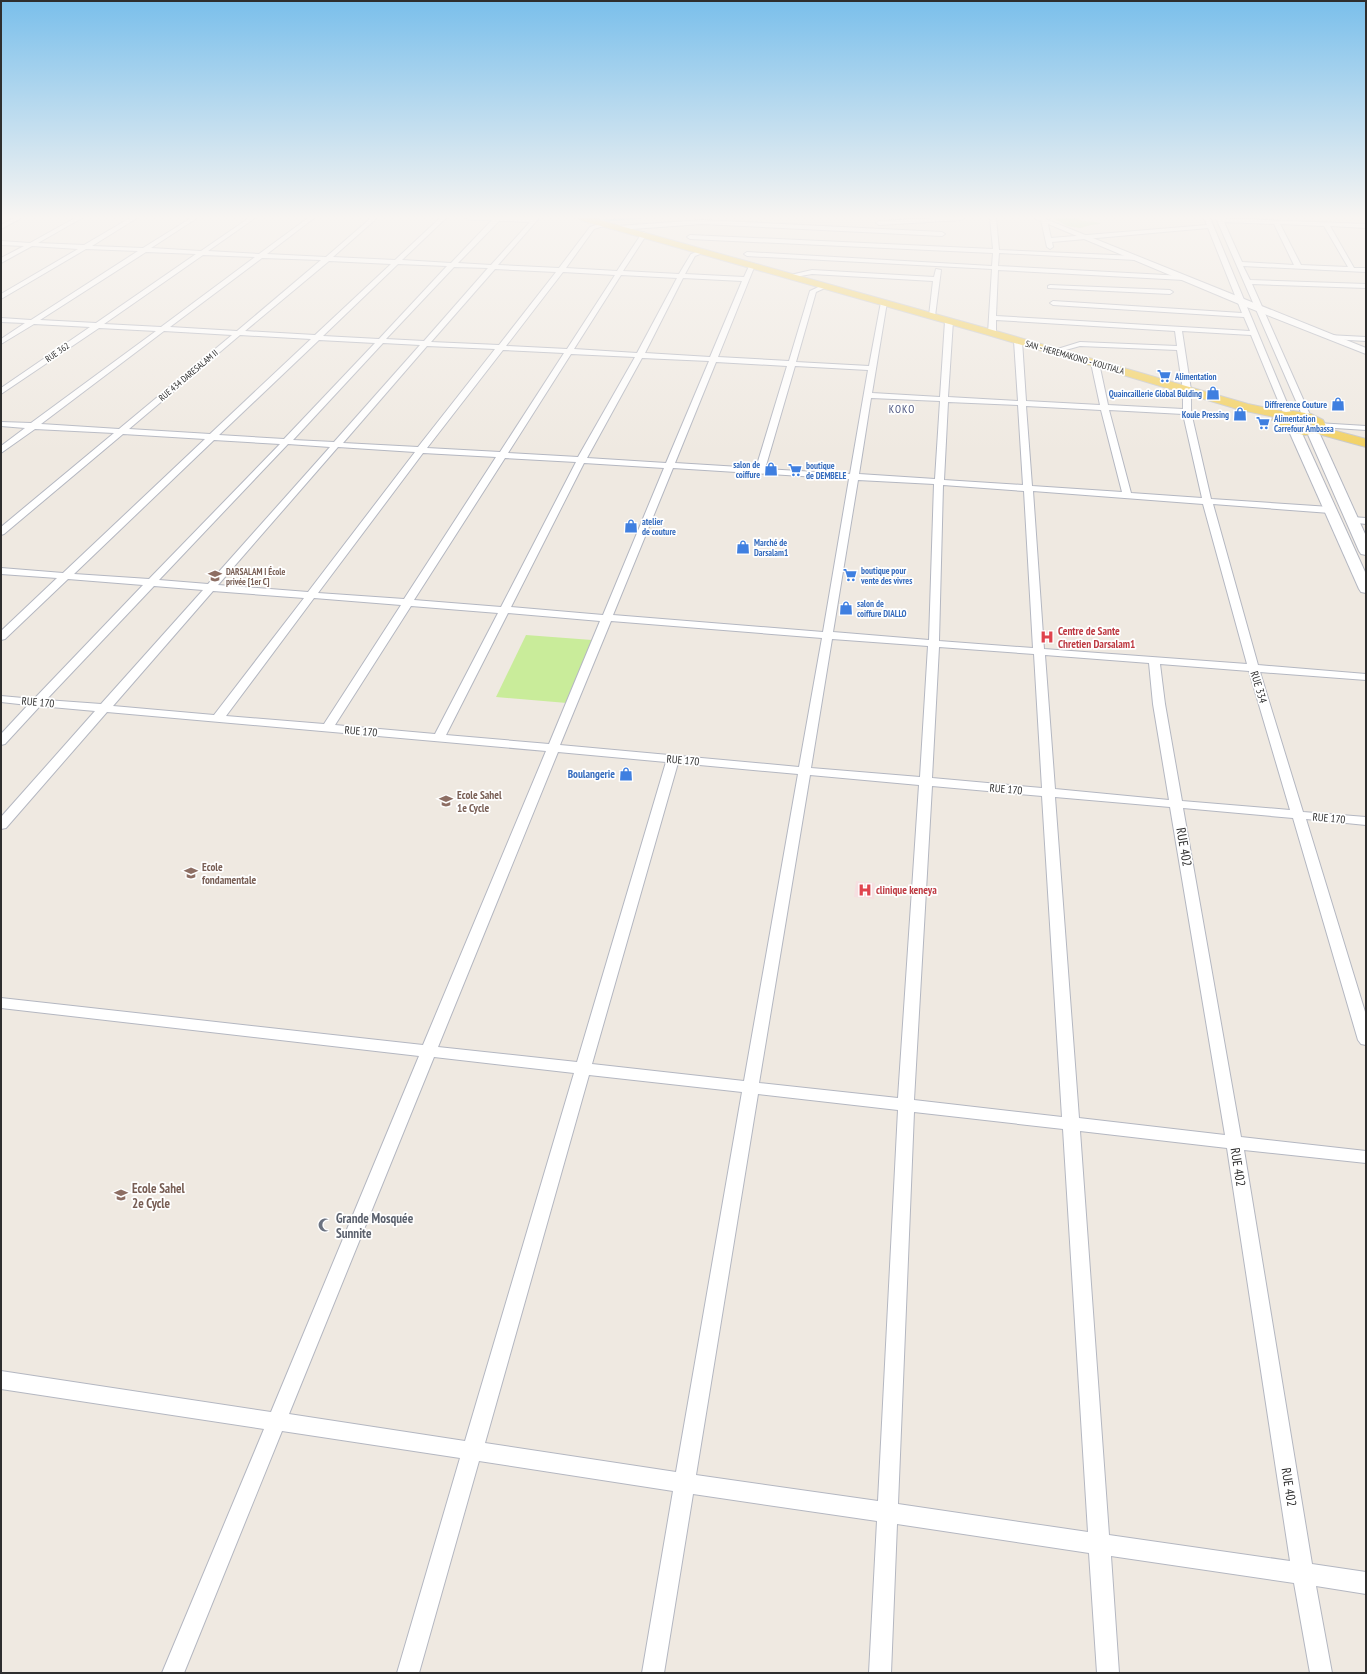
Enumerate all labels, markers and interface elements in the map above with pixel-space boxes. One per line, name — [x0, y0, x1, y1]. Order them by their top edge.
street label: SAN - HEREMAKONO - KOUTIALA — [1024, 338, 1127, 377]
street label: RUE 362 — [43, 340, 71, 364]
street label: RUE 434 DARESALAM II — [156, 347, 220, 403]
supermarket icon: Alimentation — [1156, 368, 1172, 384]
place label: Alimentation — [1174, 371, 1217, 382]
shop icon: Quaincaillerie Global Bulding — [1205, 385, 1221, 401]
place label: Quaincaillerie Global Bulding — [1109, 388, 1202, 399]
shop icon: Diffrerence Couture — [1330, 396, 1346, 412]
place label: Diffrerence Couture — [1265, 399, 1327, 410]
district label: KOKO — [889, 402, 915, 416]
shop icon: Koule Pressing — [1232, 406, 1248, 422]
place label: Koule Pressing — [1182, 409, 1229, 420]
place label: Alimentation Carrefour Ambassa — [1273, 413, 1334, 434]
supermarket icon: Alimentation Carrefour Ambassa — [1255, 415, 1271, 431]
place label: salon de coiffure — [733, 459, 760, 480]
place label: boutique de DEMBELE — [806, 460, 846, 481]
shop icon: salon de coiffure — [763, 461, 779, 477]
supermarket icon: boutique de DEMBELE — [787, 462, 803, 478]
place label: atelier de couture — [642, 516, 676, 537]
shop icon: atelier de couture — [623, 518, 639, 534]
place label: Marché de Darsalam1 — [754, 537, 788, 558]
shop icon: Marché de Darsalam1 — [735, 539, 751, 555]
place label: boutique pour vente des vivres — [860, 565, 912, 586]
place label: DARSALAM I École privée [1er C] — [226, 566, 285, 588]
supermarket icon: boutique pour vente des vivres — [842, 567, 858, 583]
school or university icon: DARSALAM I École privée [1er C] — [207, 568, 223, 584]
place label: salon de coiffure DIALLO — [857, 598, 907, 619]
shop icon: salon de coiffure DIALLO — [838, 600, 854, 616]
place label: Centre de Sante Chretien Darsalam1 — [1058, 624, 1135, 651]
hospital icon: Centre de Sante Chretien Darsalam1 — [1039, 629, 1055, 645]
street label: RUE 334 — [1247, 669, 1271, 705]
street label: RUE 170 — [21, 694, 55, 710]
street label: RUE 170 — [344, 723, 378, 739]
street label: RUE 170 — [666, 752, 700, 768]
shop icon: Boulangerie — [618, 766, 634, 782]
place label: Boulangerie — [568, 767, 615, 781]
street label: RUE 170 — [989, 781, 1023, 797]
place label: Ecole Sahel 1e Cycle — [457, 788, 502, 815]
school or university icon: Ecole Sahel 1e Cycle — [438, 793, 454, 809]
street label: RUE 170 — [1312, 810, 1346, 826]
street label: RUE 402 — [1172, 826, 1196, 868]
place label: Ecole fondamentale — [202, 860, 257, 887]
school or university icon: Ecole fondamentale — [183, 865, 199, 881]
hospital icon: clinique keneya — [857, 882, 873, 898]
place label: clinique keneya — [876, 883, 937, 897]
street label: RUE 402 — [1227, 1146, 1249, 1188]
place label: Ecole Sahel 2e Cycle — [132, 1180, 186, 1212]
school or university icon: Ecole Sahel 2e Cycle — [113, 1187, 129, 1203]
place label: Grande Mosquée Sunnite — [336, 1210, 414, 1242]
mosque icon: Grande Mosquée Sunnite — [317, 1217, 333, 1233]
street label: RUE 402 — [1278, 1466, 1300, 1508]

